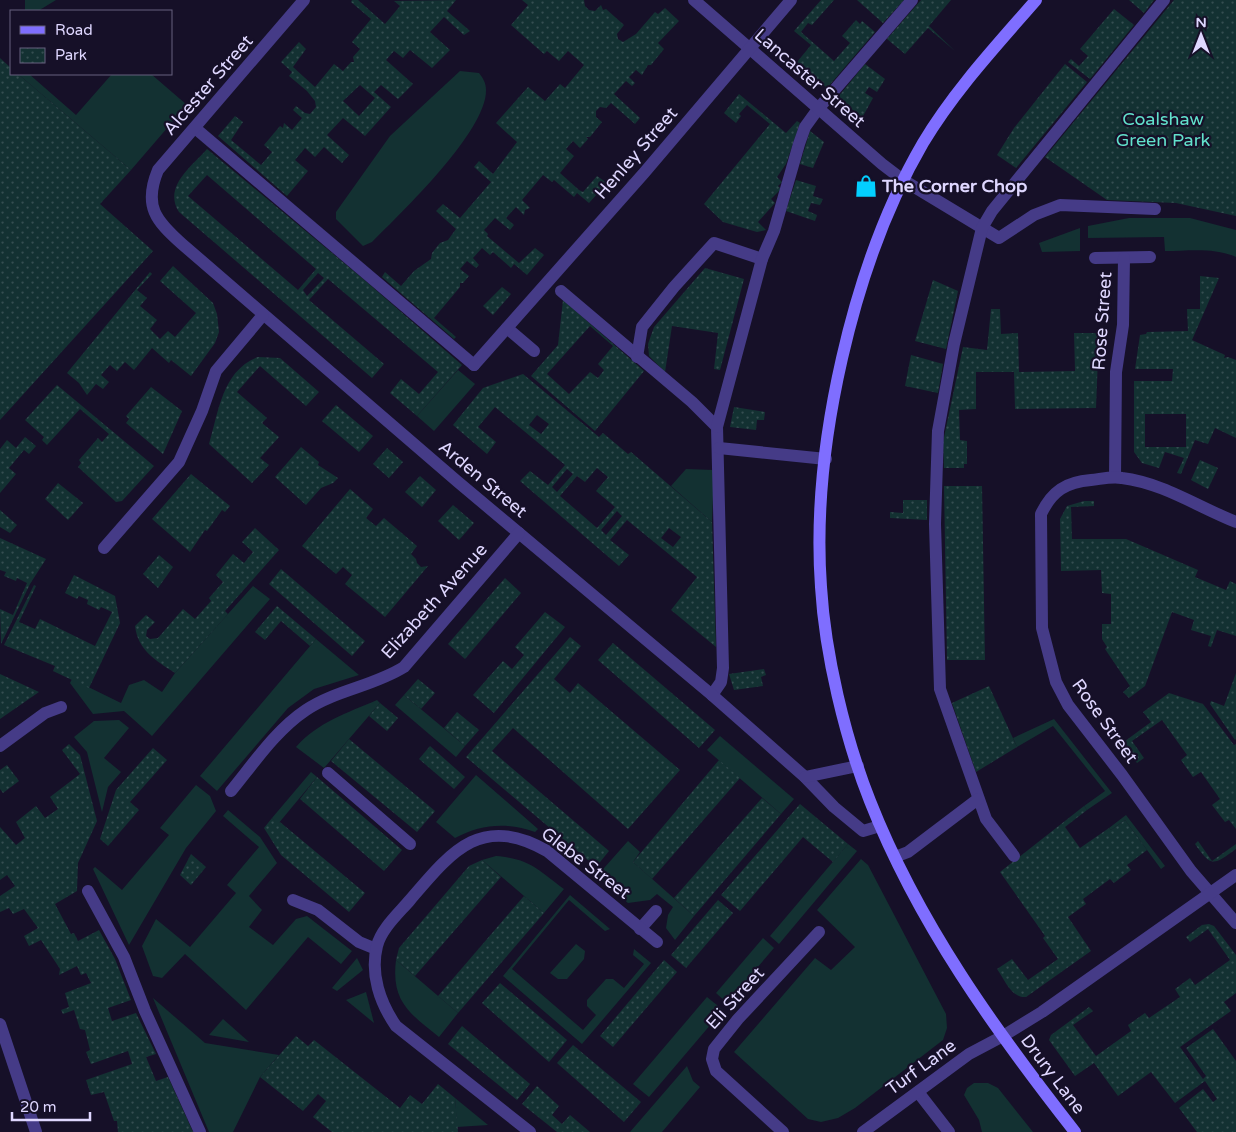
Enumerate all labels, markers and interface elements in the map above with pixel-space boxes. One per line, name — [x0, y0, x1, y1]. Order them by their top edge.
legend — [10, 10, 172, 75]
north arrow — [1176, 10, 1226, 60]
text: N — [1195, 14, 1207, 31]
text: Road — [55, 21, 93, 39]
street label: Lancaster Street — [750, 24, 870, 132]
street label: Alcester Street — [158, 30, 258, 140]
text: Park — [55, 46, 87, 64]
street label: Henley Street — [590, 102, 682, 204]
park label: Coalshaw Green Park — [1116, 108, 1211, 151]
shop icon: The Corner Chop — [853, 173, 879, 199]
place label: The Corner Chop — [881, 175, 1027, 197]
street label: Rose Street — [1088, 271, 1116, 371]
street label: Arden Street — [434, 436, 532, 522]
street label: Elizabeth Avenue — [376, 539, 492, 663]
street label: Rose Street — [1067, 675, 1143, 767]
street label: Glebe Street — [537, 822, 635, 904]
street label: Eli Street — [701, 962, 769, 1034]
street label: Drury Lane — [1016, 1030, 1090, 1118]
street label: Turf Lane — [882, 1034, 960, 1100]
scale bar — [12, 1090, 90, 1122]
text: 20 m — [20, 1098, 57, 1116]

